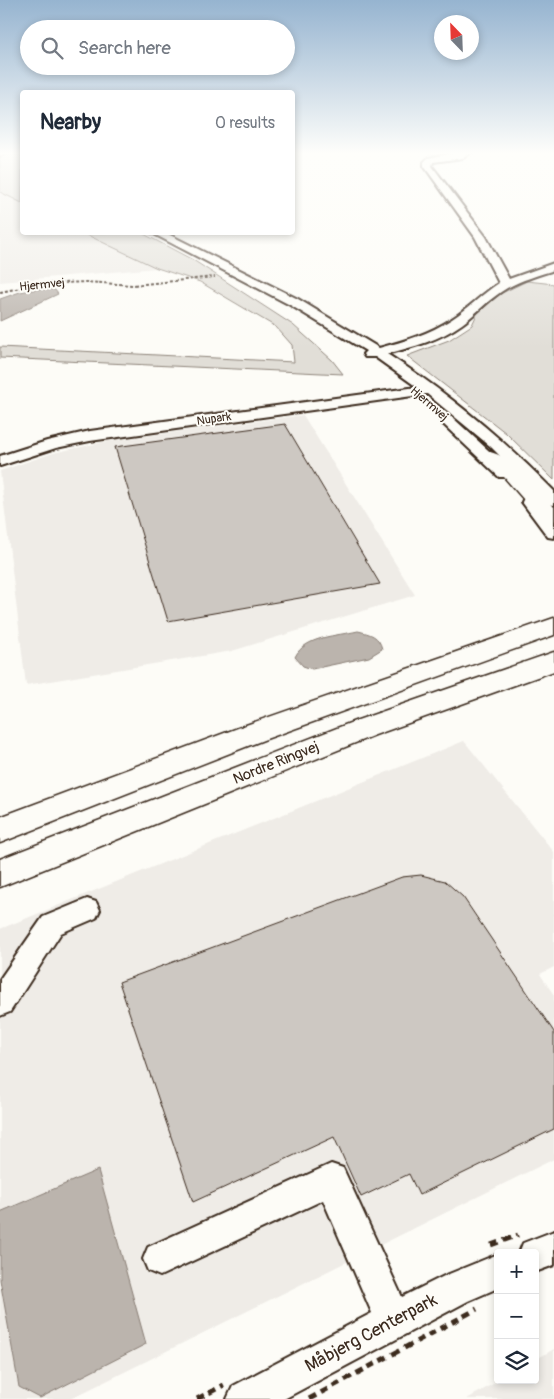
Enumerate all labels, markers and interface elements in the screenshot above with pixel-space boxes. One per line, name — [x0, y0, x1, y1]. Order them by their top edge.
north arrow — [434, 15, 479, 60]
search box — [20, 20, 295, 75]
icon: search — [38, 34, 66, 62]
text: Search here — [78, 36, 171, 60]
text: Nearby — [40, 109, 101, 136]
text: 0 results — [215, 113, 275, 133]
street label: Hjermvej — [19, 275, 66, 295]
street label: Hjermvej — [407, 383, 451, 425]
street label: Nupark — [196, 409, 232, 429]
street label: Nordre Ringvej — [230, 737, 322, 789]
map controls — [494, 1249, 539, 1384]
button: + — [494, 1249, 539, 1294]
street label: Måbjerg Centerpark — [301, 1288, 442, 1378]
button: − — [494, 1294, 539, 1339]
button: layers — [494, 1339, 539, 1384]

